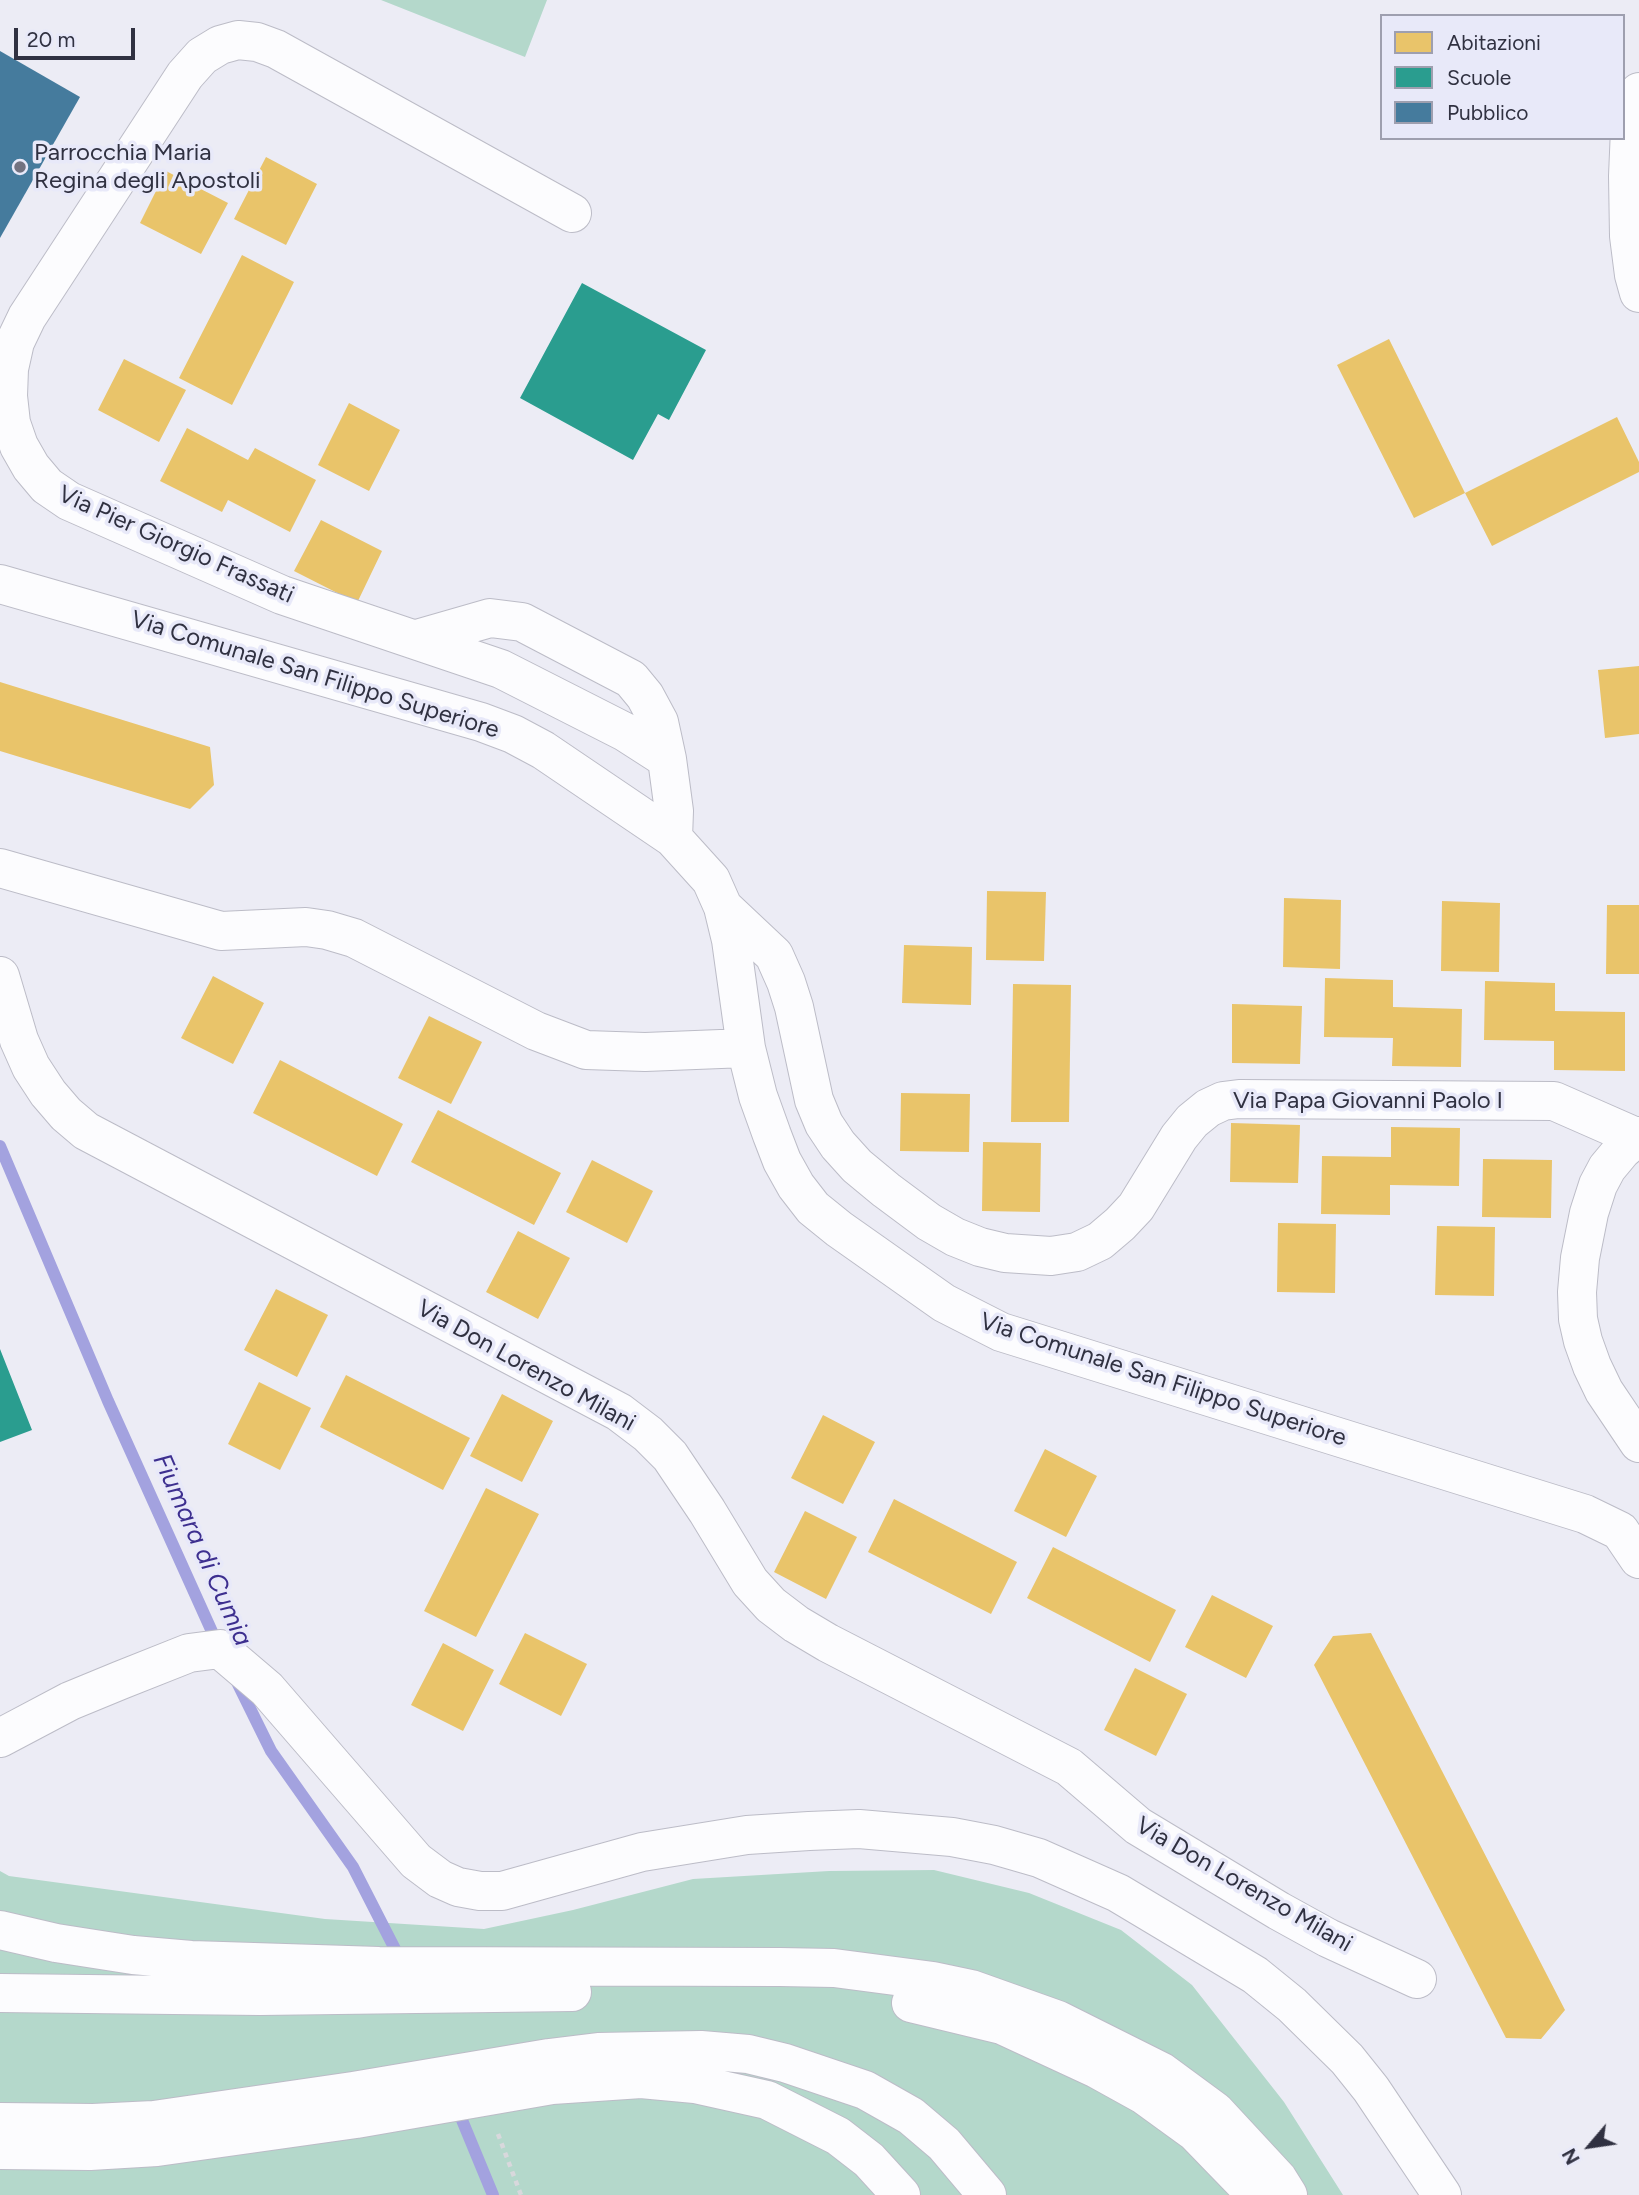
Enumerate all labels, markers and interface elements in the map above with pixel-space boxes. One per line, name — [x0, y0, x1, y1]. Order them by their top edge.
scale bar — [18, 14, 138, 58]
legend — [1380, 14, 1625, 140]
text: 20 m — [27, 27, 75, 52]
text: Abitazioni — [1447, 30, 1541, 55]
text: Scuole — [1447, 65, 1511, 90]
text: Pubblico — [1447, 100, 1528, 125]
place label: Parrocchia Maria Regina degli Apostoli — [34, 139, 261, 195]
marker: Parrocchia Maria Regina degli Apostoli — [12, 159, 28, 175]
street label: Via Pier Giorgio Frassati — [54, 480, 298, 610]
street label: Via Comunale San Filippo Superiore — [127, 605, 503, 745]
street label: Via Papa Giovanni Paolo I — [1233, 1087, 1503, 1115]
street label: Via Don Lorenzo Milani — [412, 1294, 640, 1438]
street label: Via Comunale San Filippo Superiore — [976, 1307, 1350, 1453]
water label: Fiumara di Cumia — [146, 1449, 258, 1651]
street label: Via Don Lorenzo Milani — [1131, 1811, 1357, 1959]
north arrow — [1555, 2111, 1625, 2181]
text: N — [1558, 2144, 1585, 2168]

